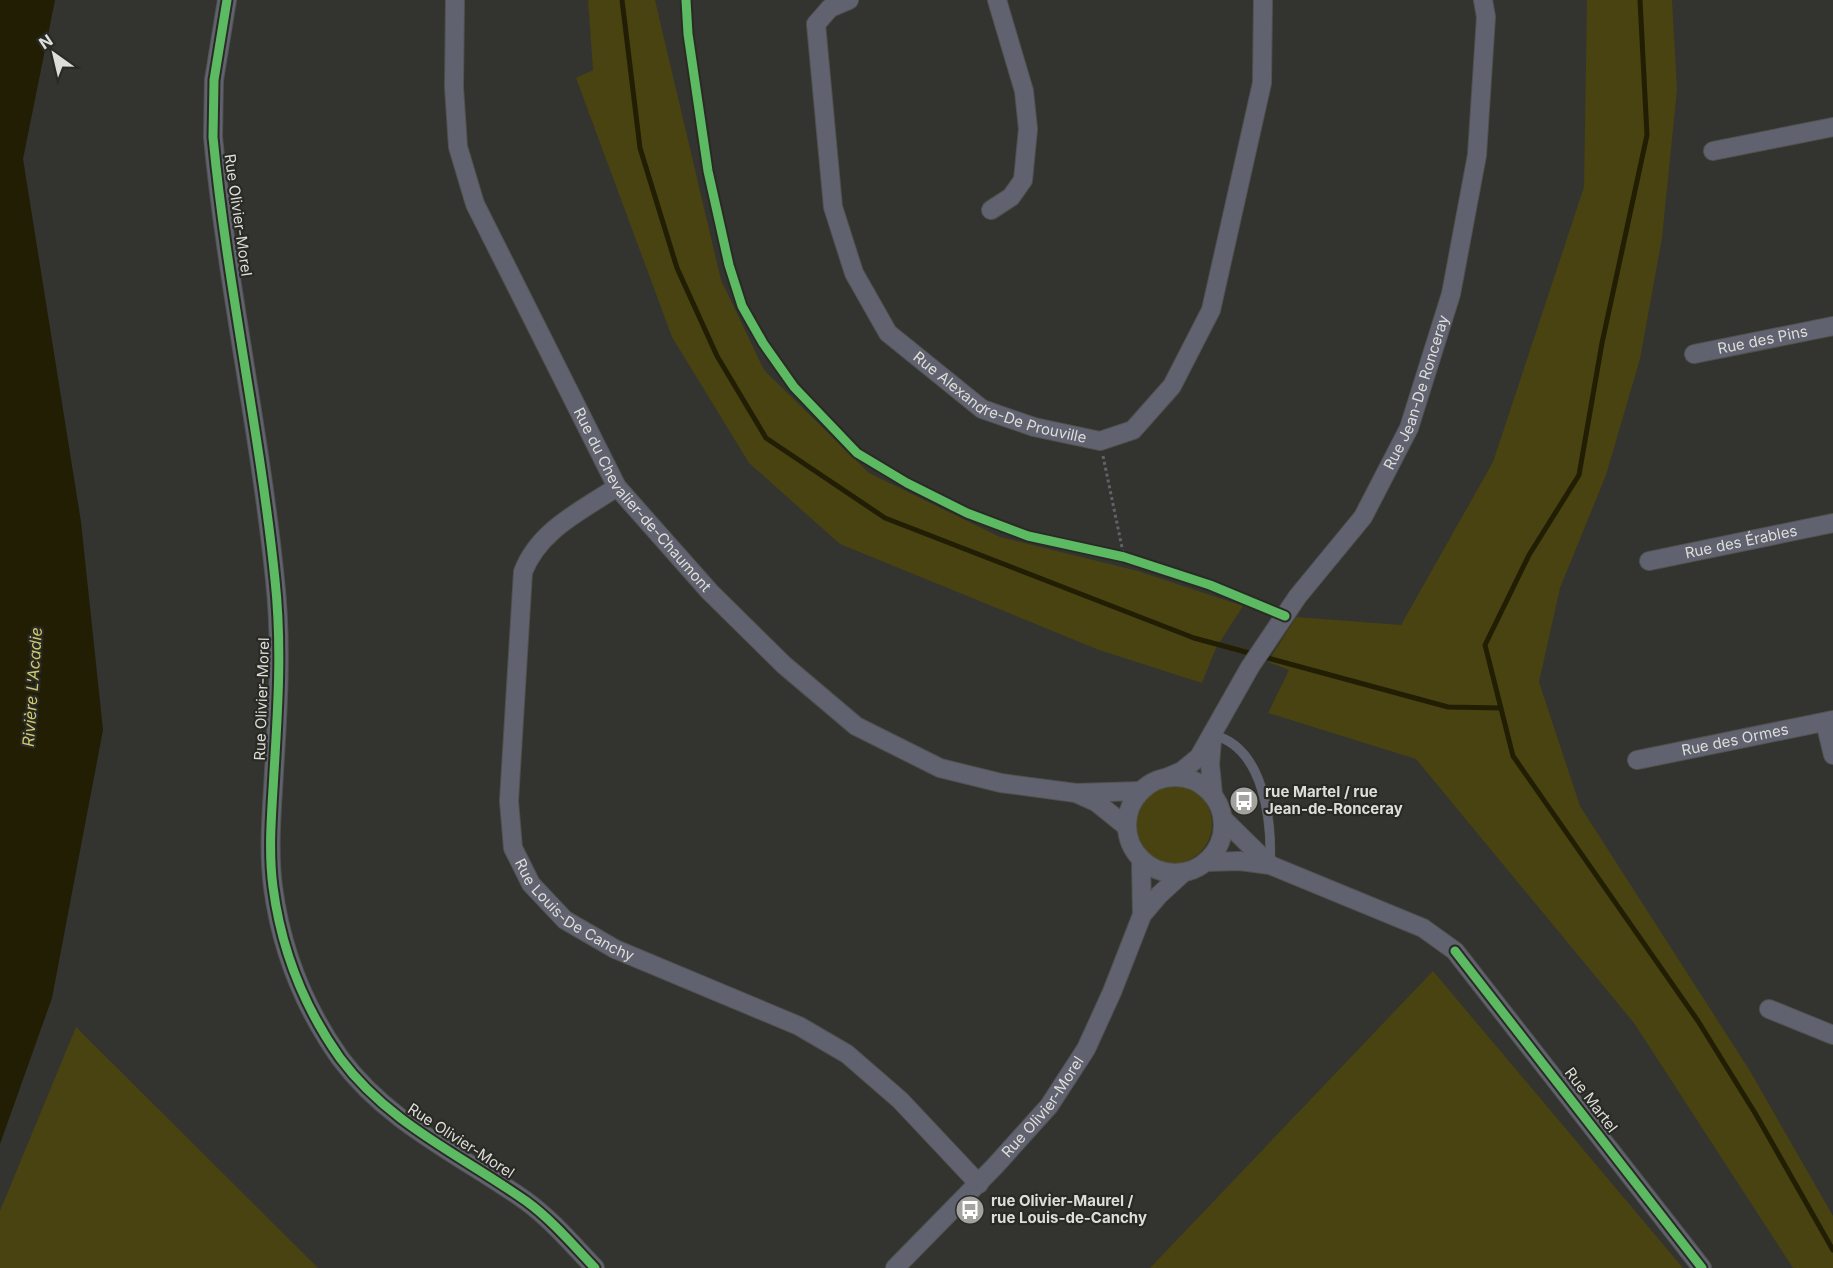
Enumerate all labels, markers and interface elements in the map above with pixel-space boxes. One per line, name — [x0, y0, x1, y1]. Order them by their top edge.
north arrow — [24, 24, 84, 84]
text: N — [35, 30, 56, 53]
street label: Rue Olivier-Morel — [221, 153, 256, 277]
street label: Rue Jean-De Ronceray — [1379, 312, 1453, 473]
street label: Rue des Pins — [1716, 321, 1809, 358]
street label: Rue Alexandre-De Prouville — [909, 347, 1088, 447]
street label: Rue du Chevalier-de-Chaumont — [570, 404, 715, 596]
street label: Rue des Érables — [1683, 521, 1799, 562]
water label: Rivière L'Acadie — [18, 627, 46, 747]
street label: Rue Olivier-Morel — [250, 637, 273, 761]
street label: Rue des Ormes — [1680, 719, 1790, 760]
place label: rue Martel / rue Jean-de-Ronceray — [1265, 782, 1403, 818]
bus stop icon: rue Martel / rue Jean-de-Ronceray — [1228, 785, 1260, 817]
street label: Rue Louis-De Canchy — [511, 855, 638, 965]
street label: Rue Olivier-Morel — [997, 1053, 1088, 1161]
street label: Rue Martel — [1561, 1063, 1622, 1136]
street label: Rue Olivier-Morel — [404, 1099, 518, 1182]
place label: rue Olivier-Maurel / rue Louis-de-Canchy — [991, 1191, 1147, 1227]
bus stop icon: rue Olivier-Maurel / rue Louis-de-Canchy — [954, 1194, 986, 1226]

